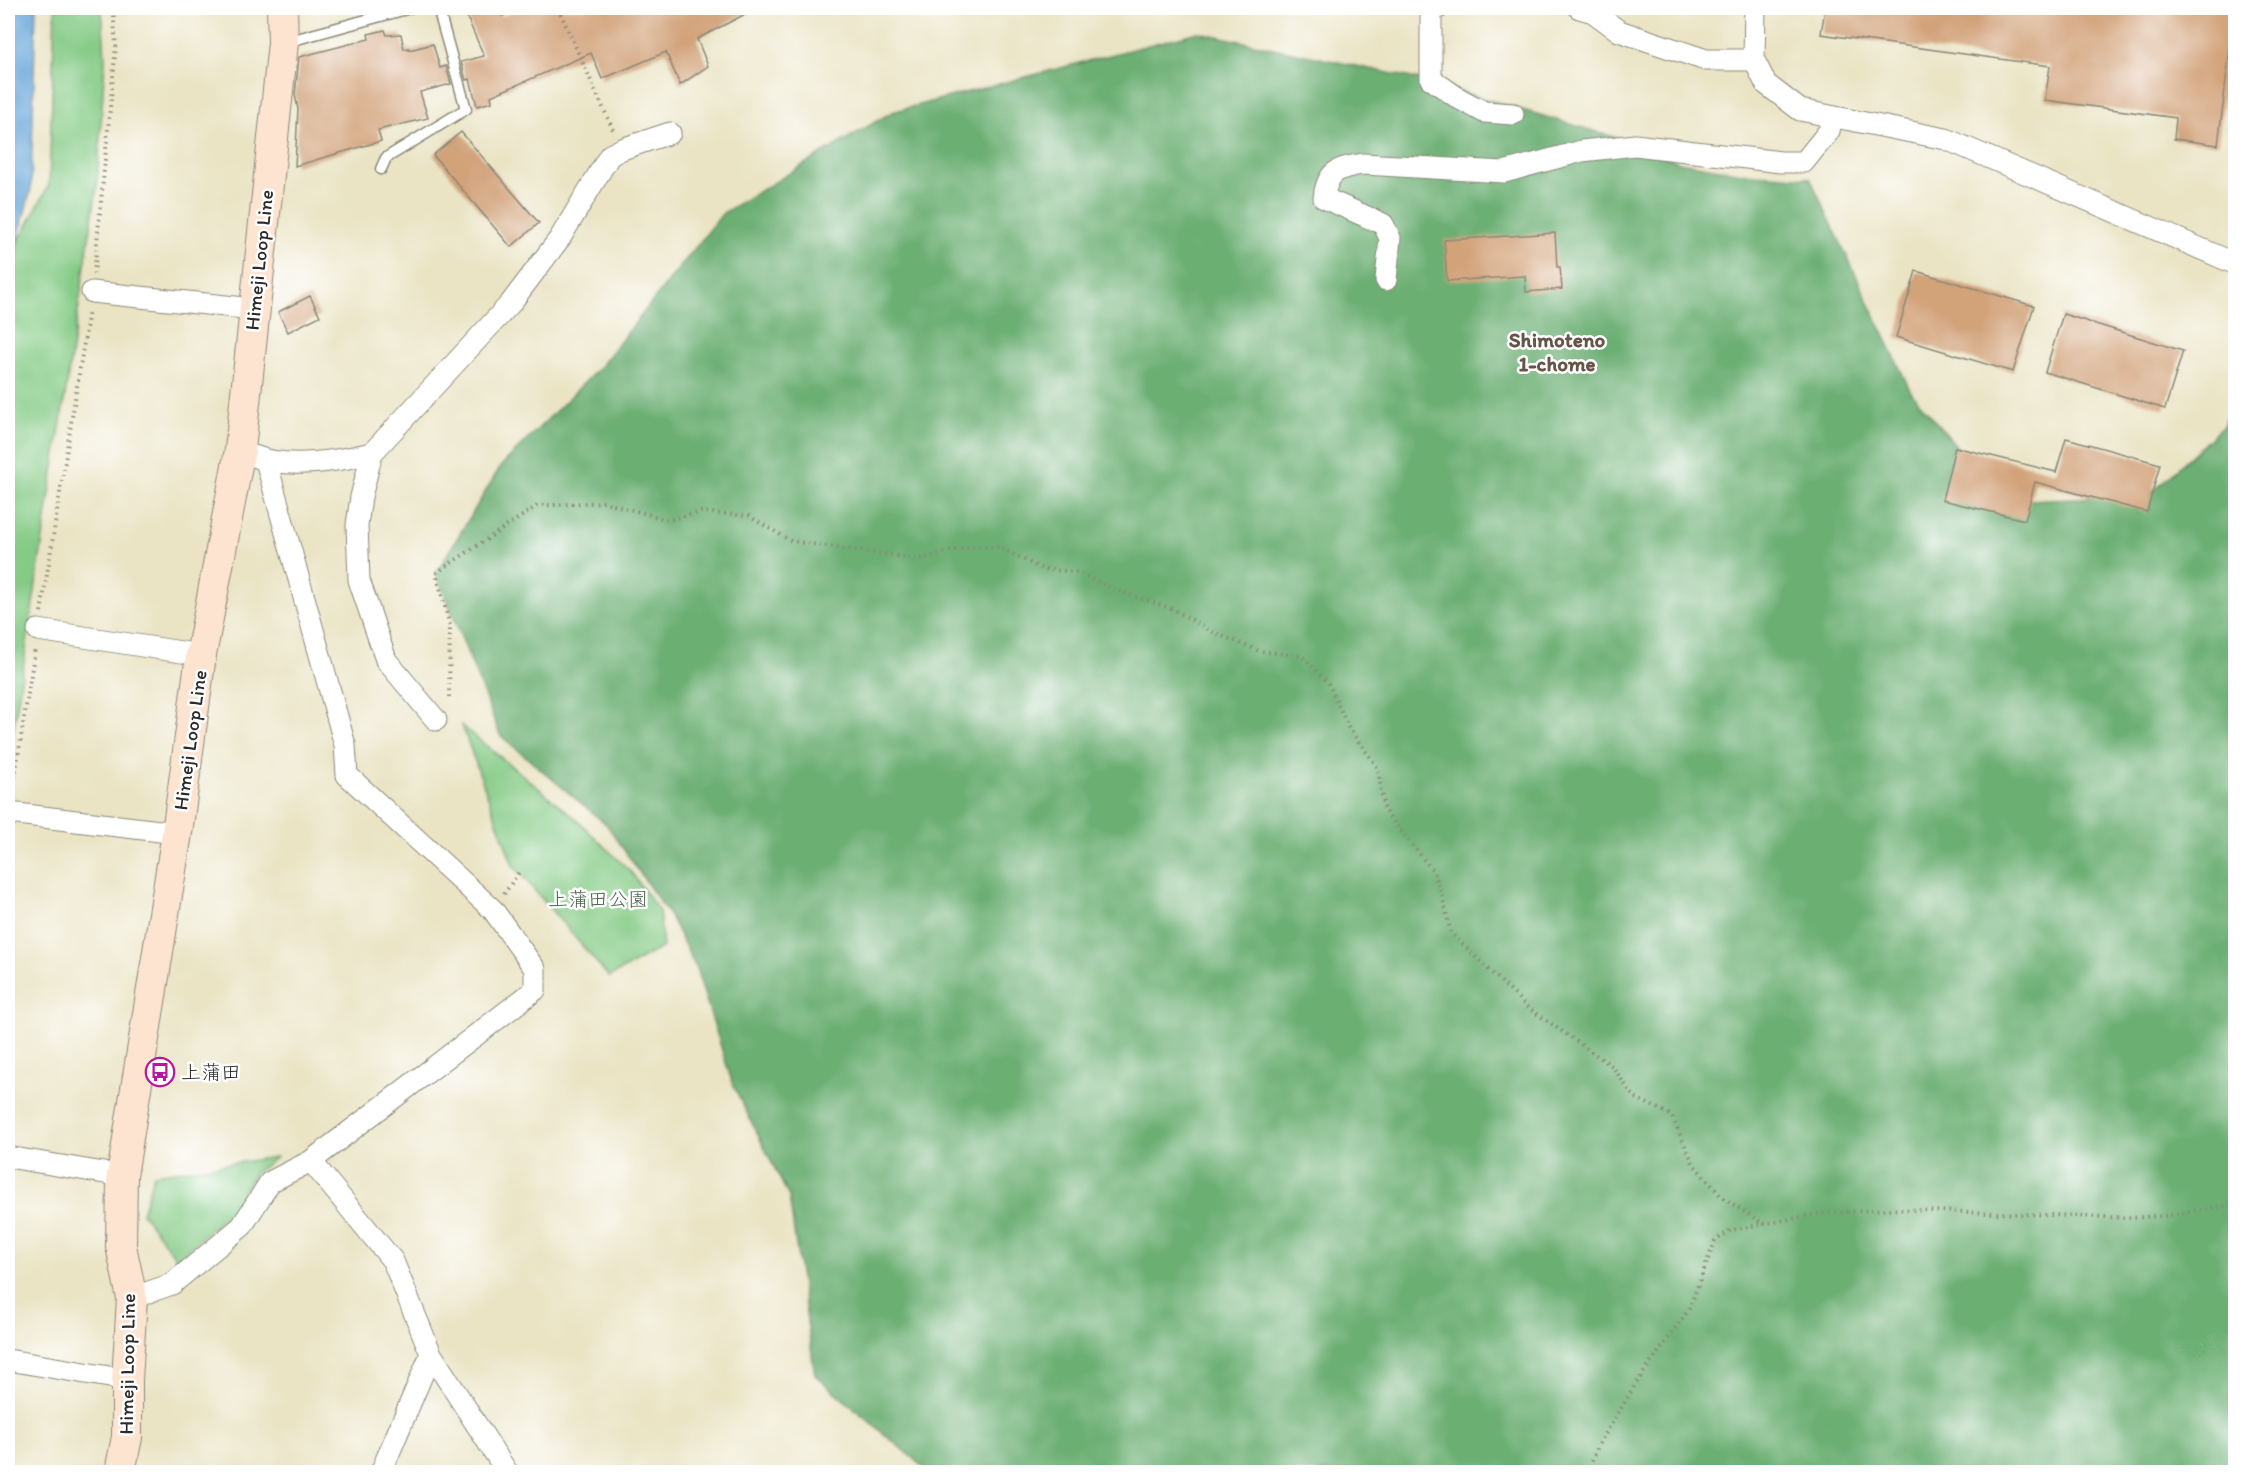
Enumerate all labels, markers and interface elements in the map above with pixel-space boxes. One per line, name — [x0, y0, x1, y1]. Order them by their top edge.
street label: Himeji Loop Line — [240, 188, 278, 332]
district label: Shimoteno 1-chome — [1509, 327, 1606, 376]
street label: Himeji Loop Line — [168, 668, 212, 812]
park label: 上蒲田公園 — [548, 887, 648, 911]
bus stop icon: 上蒲田 — [144, 1056, 176, 1088]
place label: 上蒲田 — [181, 1060, 241, 1084]
street label: Himeji Loop Line — [114, 1293, 140, 1435]

